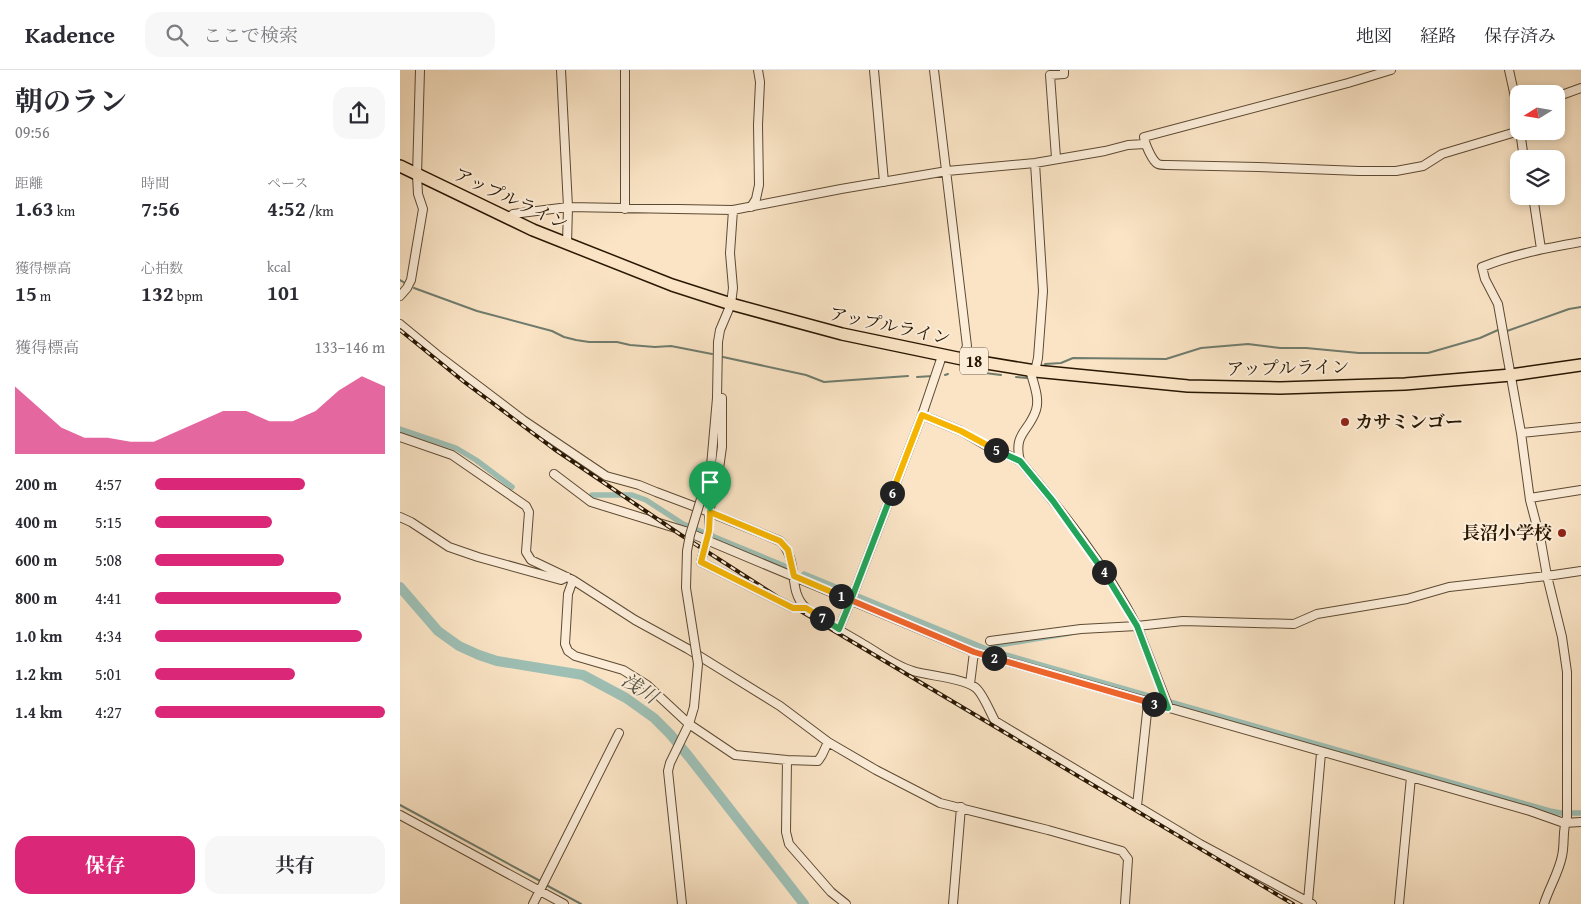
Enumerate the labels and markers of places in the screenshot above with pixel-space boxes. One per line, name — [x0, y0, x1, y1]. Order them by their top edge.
place label: カサミンゴー — [1355, 408, 1463, 435]
marker: カサミンゴー — [1339, 416, 1351, 428]
pin: 5 — [984, 438, 1008, 462]
pin — [689, 461, 731, 512]
pin: 6 — [880, 480, 904, 506]
place label: 長沼小学校 — [1462, 519, 1552, 546]
marker: 長沼小学校 — [1556, 527, 1568, 539]
pin: 4 — [1092, 560, 1116, 584]
pin: 1 — [828, 584, 854, 608]
pin: 7 — [810, 606, 834, 630]
pin: 2 — [982, 646, 1006, 670]
pin: 3 — [1142, 692, 1166, 716]

